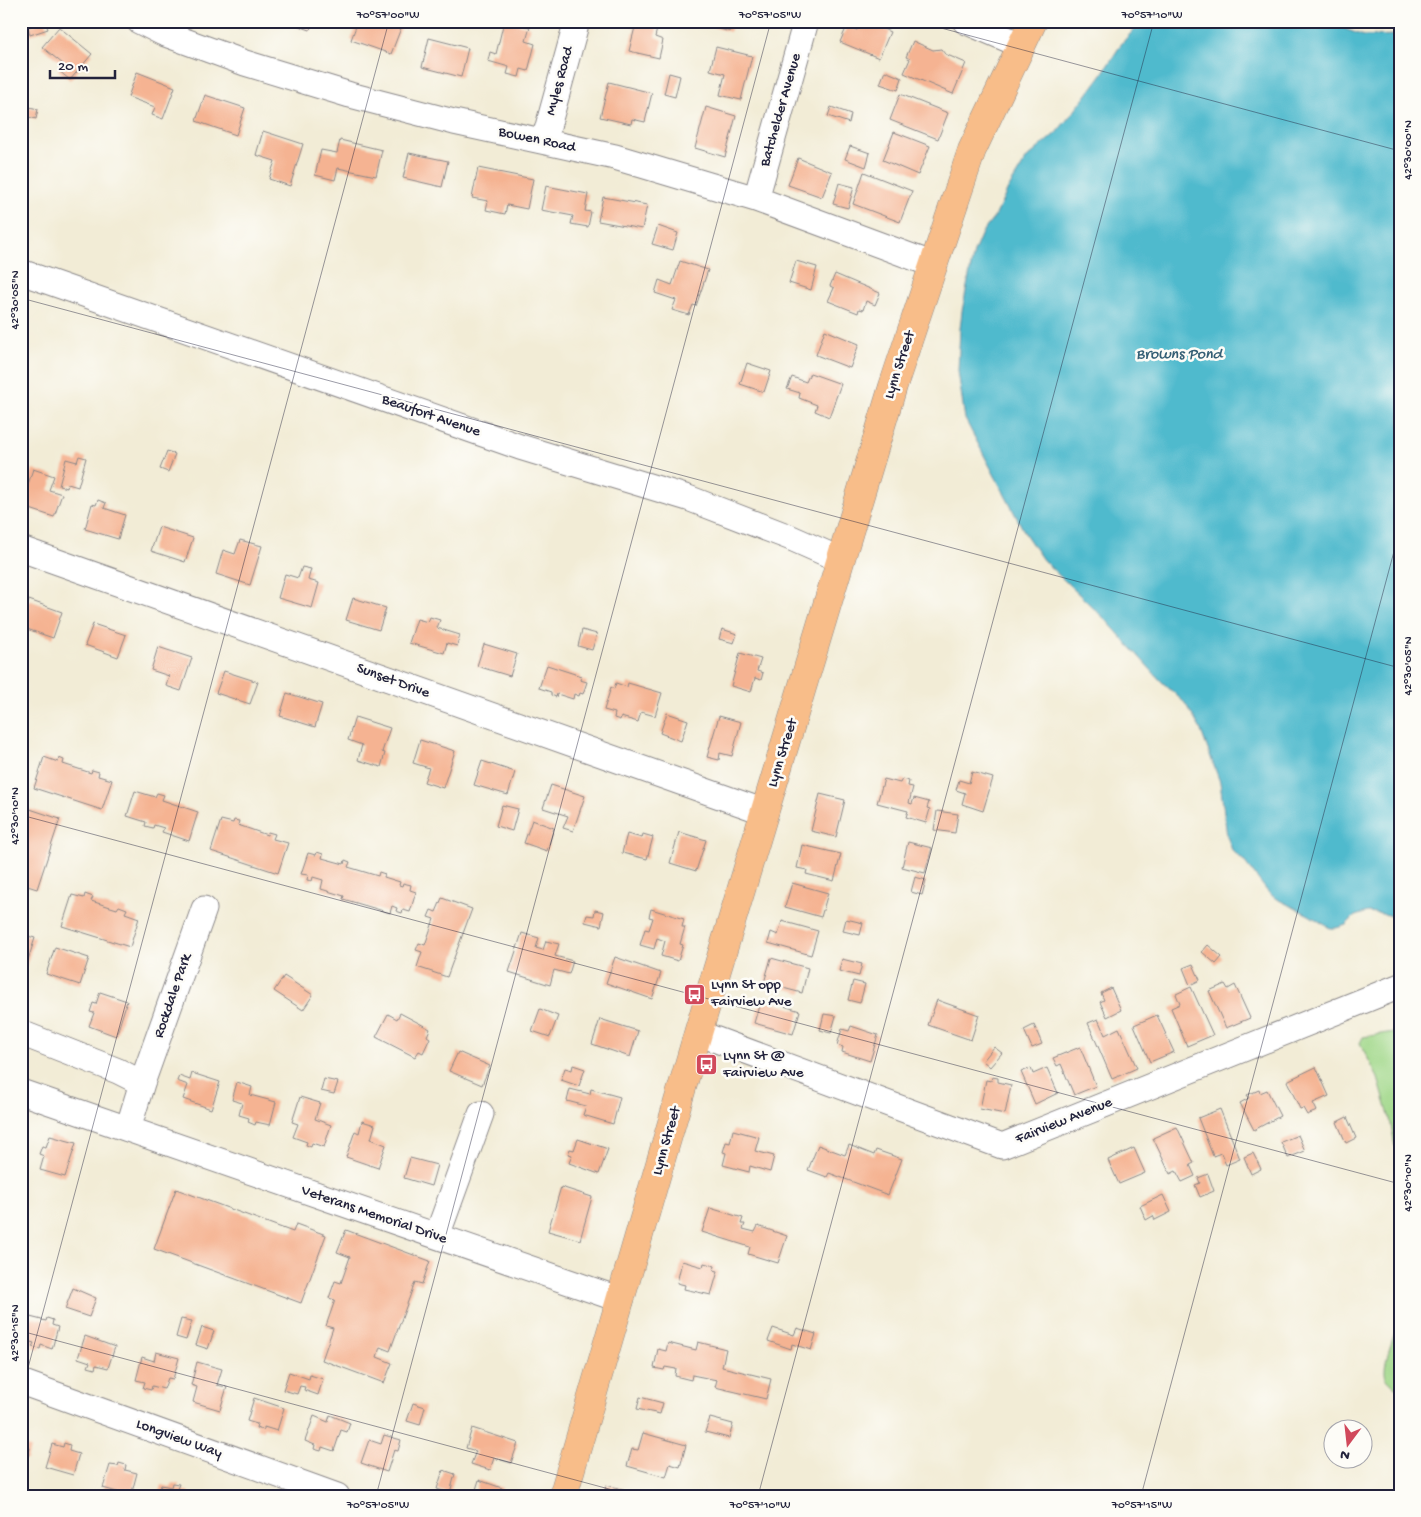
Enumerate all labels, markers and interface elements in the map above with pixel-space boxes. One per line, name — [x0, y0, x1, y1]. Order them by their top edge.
text: 70°57'00"W — [356, 9, 419, 23]
text: 70°57'05"W — [738, 9, 801, 23]
text: 70°57'10"W — [1121, 9, 1182, 23]
street label: Myles Road — [542, 43, 578, 117]
scale bar — [50, 48, 115, 80]
street label: Batchelder Avenue — [756, 51, 806, 170]
text: 20 m — [58, 58, 88, 76]
text: 42°30'00"N — [1402, 120, 1416, 180]
street label: Bowen Road — [496, 123, 578, 157]
text: 42°30'05"N — [9, 270, 23, 330]
street label: Lynn Street — [881, 327, 920, 401]
water label: Browns Pond — [1136, 346, 1224, 365]
street label: Beaufort Avenue — [378, 390, 483, 441]
text: 42°30'05"N — [1402, 636, 1416, 696]
street label: Sunset Drive — [354, 659, 432, 703]
street label: Lynn Street — [764, 715, 802, 789]
text: 42°30'10"N — [9, 787, 23, 845]
street label: Rockdale Park — [150, 950, 196, 1040]
place label: Lynn St opp Fairview Ave — [710, 976, 792, 1011]
bus stop icon: Lynn St opp Fairview Ave — [683, 982, 707, 1006]
place label: Lynn St @ Fairview Ave — [722, 1047, 804, 1082]
bus stop icon: Lynn St @ Fairview Ave — [695, 1053, 719, 1077]
street label: Fairview Avenue — [1012, 1093, 1115, 1149]
street label: Lynn Street — [649, 1103, 686, 1177]
text: 42°30'10"N — [1402, 1154, 1416, 1212]
street label: Veterans Memorial Drive — [298, 1181, 449, 1248]
text: 42°30'15"N — [9, 1304, 23, 1362]
street label: Longview Way — [134, 1415, 225, 1463]
north arrow — [1324, 1420, 1374, 1470]
text: N — [1339, 1445, 1352, 1464]
text: 70°57'05"W — [346, 1499, 409, 1513]
text: 70°57'10"W — [729, 1499, 790, 1513]
text: 70°57'15"W — [1111, 1499, 1172, 1513]

